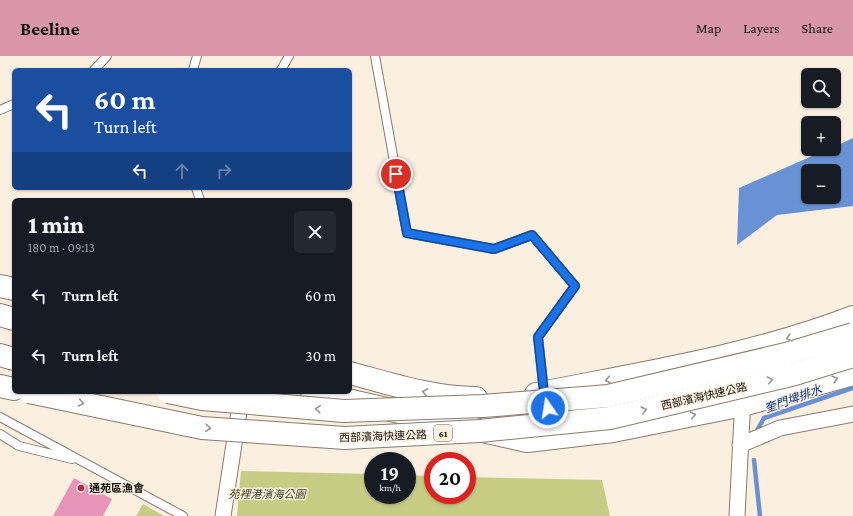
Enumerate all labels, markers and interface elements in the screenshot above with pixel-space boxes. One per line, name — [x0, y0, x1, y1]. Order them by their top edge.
text: Beeline — [20, 18, 80, 39]
text: Map — [696, 20, 721, 36]
text: Layers — [743, 20, 780, 36]
text: Share — [802, 20, 833, 36]
map controls — [801, 68, 841, 204]
button: search — [801, 68, 841, 108]
icon: left — [28, 84, 80, 136]
text: 60 m — [94, 84, 155, 115]
button: + — [801, 116, 841, 156]
text: Turn left — [94, 117, 157, 137]
pin — [379, 157, 413, 191]
icon: left — [129, 160, 151, 182]
icon: ahead — [171, 160, 193, 182]
icon: right — [213, 160, 235, 182]
icon: arrive — [385, 163, 407, 185]
button: − — [801, 164, 841, 204]
text: 1 min — [28, 211, 84, 238]
button: close — [294, 211, 336, 253]
text: 180 m · 09:13 — [28, 240, 95, 255]
icon: left — [28, 285, 50, 307]
text: Turn left — [62, 288, 118, 304]
text: 60 m — [305, 288, 336, 304]
one-way arrow — [786, 333, 793, 342]
icon: left — [28, 345, 50, 367]
text: Turn left — [62, 348, 118, 364]
text: 30 m — [306, 348, 336, 364]
one-way arrow — [605, 375, 611, 383]
one-way arrow — [831, 375, 838, 384]
one-way arrow — [767, 376, 774, 384]
street label: 西部濱海快速公路 — [660, 380, 748, 412]
water label: 奎門埤排水 — [762, 382, 825, 416]
position arrow — [527, 387, 569, 429]
one-way arrow — [421, 388, 428, 397]
one-way arrow — [77, 398, 84, 406]
one-way arrow — [315, 405, 321, 414]
one-way arrow — [641, 406, 647, 414]
one-way arrow — [690, 411, 696, 419]
one-way arrow — [205, 423, 211, 432]
road number: 61 — [434, 425, 452, 441]
street label: 西部濱海快速公路 — [339, 428, 427, 444]
speed limit sign: 20 — [424, 452, 476, 504]
text: 19 — [381, 462, 399, 484]
place label: 通苑區漁會 — [89, 482, 144, 494]
text: km/h — [379, 482, 401, 493]
marker: 通苑區漁會 — [76, 483, 86, 493]
park label: 苑裡港濱海公園 — [229, 488, 307, 500]

